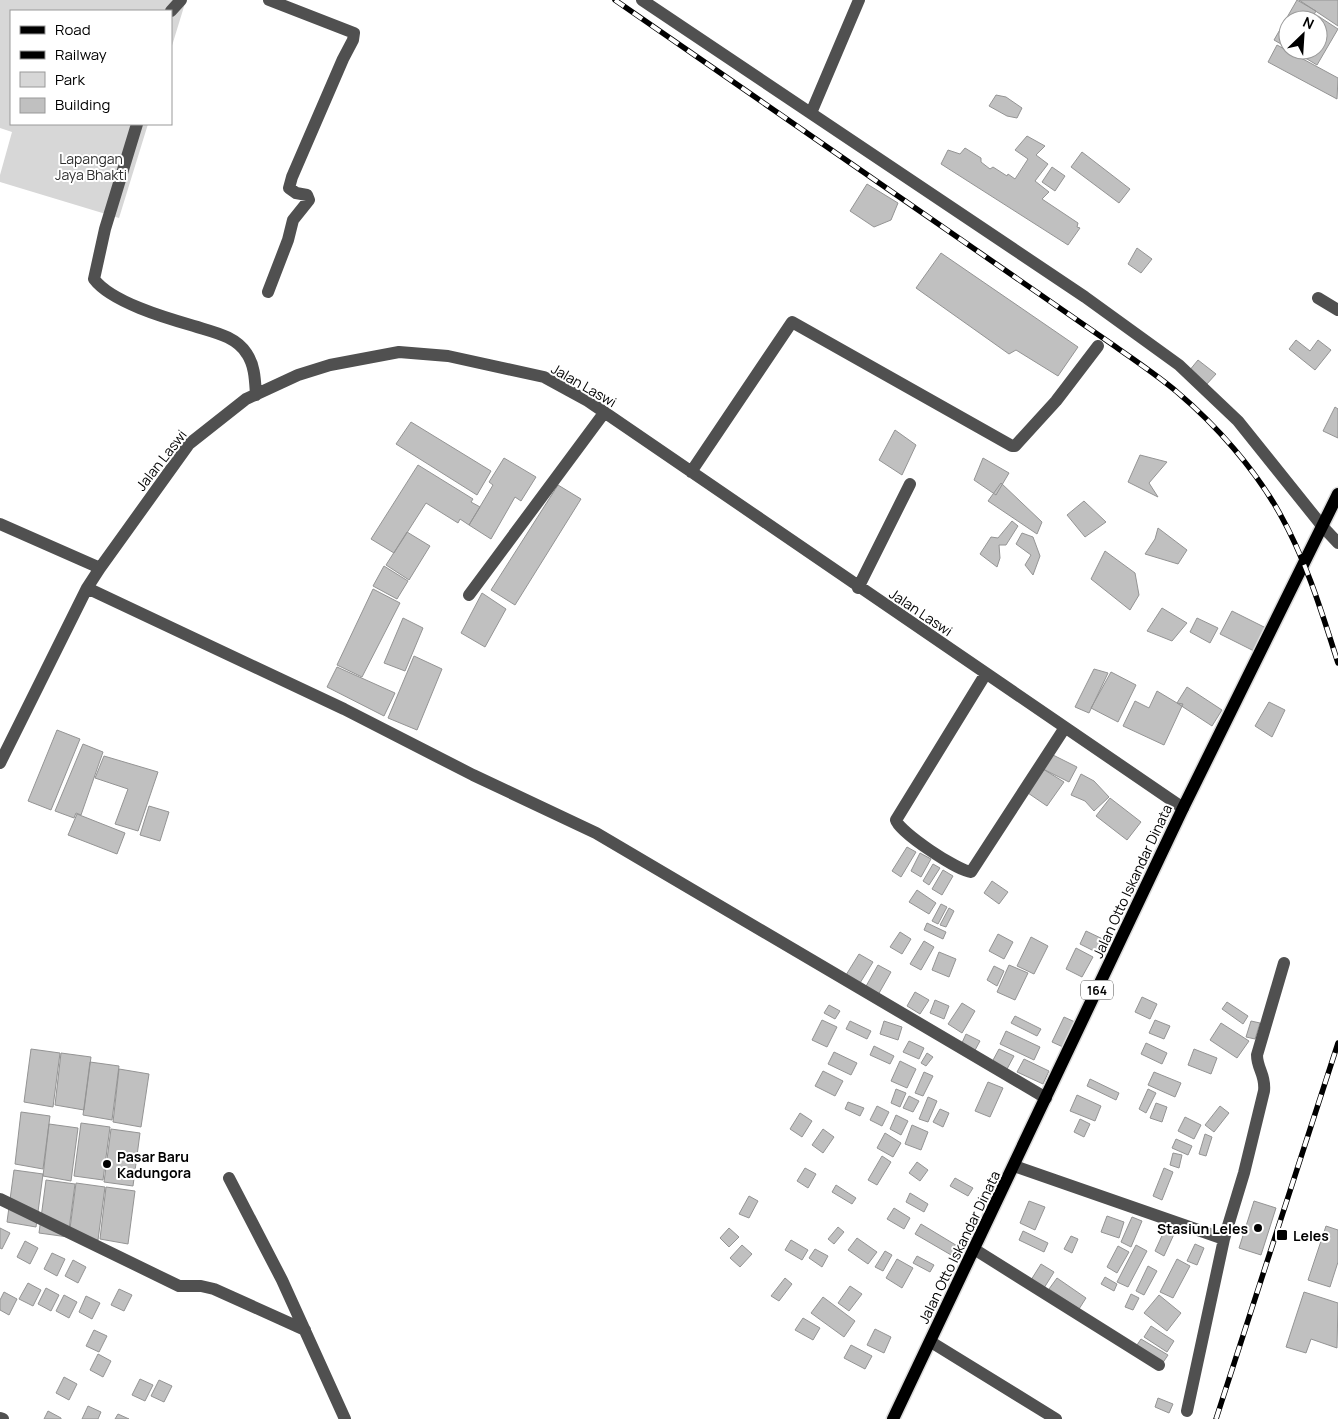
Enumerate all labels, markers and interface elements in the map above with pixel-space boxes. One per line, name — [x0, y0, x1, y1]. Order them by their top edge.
legend — [10, 10, 172, 125]
north arrow — [1278, 10, 1328, 60]
text: N — [1300, 12, 1317, 34]
text: Road — [55, 19, 91, 40]
text: Railway — [55, 44, 107, 65]
text: Park — [55, 69, 85, 90]
text: Building — [55, 94, 110, 115]
park label: Lapangan Jaya Bhakti — [55, 149, 127, 184]
street label: Jalan Laswi — [548, 359, 620, 411]
street label: Jalan Laswi — [131, 426, 191, 494]
street label: Jalan Laswi — [886, 584, 956, 640]
street label: Jalan Otto Iskandar Dinata — [1088, 801, 1176, 961]
road number: 164 — [1081, 980, 1113, 1000]
place label: Pasar Baru Kadungora — [117, 1147, 191, 1182]
marker: Pasar Baru Kadungora — [101, 1158, 113, 1170]
street label: Jalan Otto Iskandar Dinata — [914, 1167, 1004, 1327]
place label: Stasiun Leles — [1157, 1219, 1248, 1238]
marker: Stasiun Leles — [1252, 1222, 1264, 1234]
place label: Leles — [1293, 1226, 1329, 1245]
marker: Leles — [1275, 1228, 1289, 1242]

